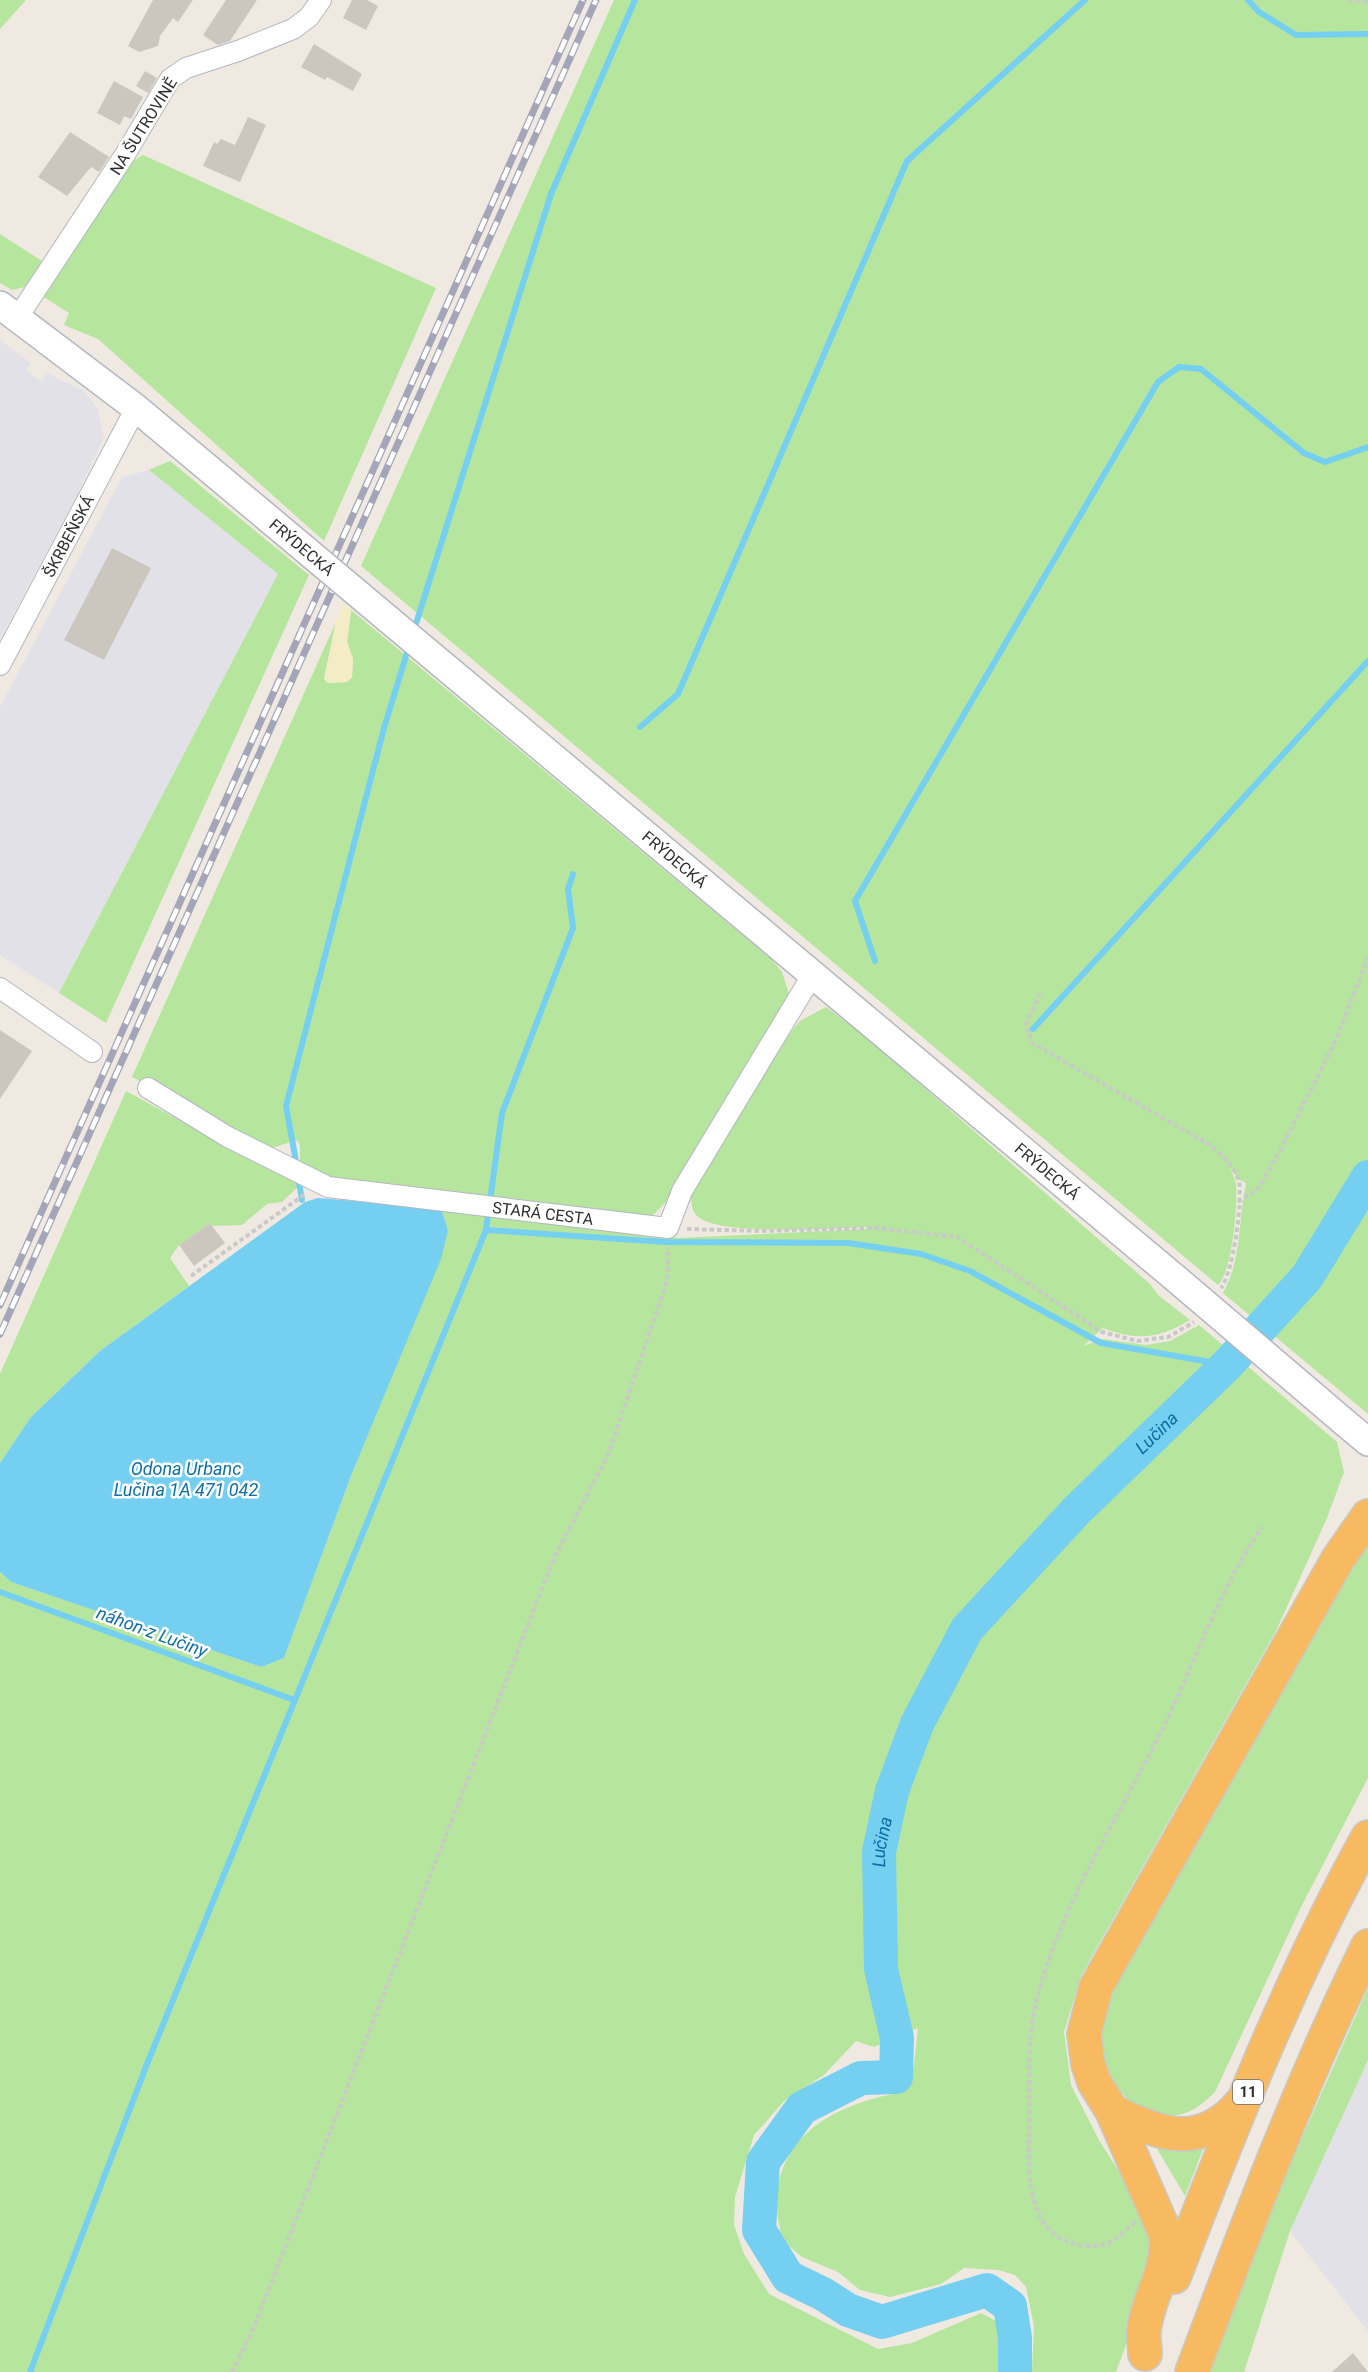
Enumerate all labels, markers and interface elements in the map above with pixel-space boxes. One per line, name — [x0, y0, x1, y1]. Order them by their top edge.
street label: NA ŠUTROVINĚ — [105, 74, 181, 178]
street label: ŠKRBEŇSKÁ — [38, 492, 98, 580]
street label: FRÝDECKÁ — [266, 515, 338, 580]
street label: FRÝDECKÁ — [638, 827, 711, 892]
street label: FRÝDECKÁ — [1011, 1139, 1084, 1204]
street label: STARÁ CESTA — [491, 1198, 595, 1229]
water label: Lučina — [1131, 1407, 1182, 1458]
water label: Odona Urbanc Lučina 1A 471 042 — [114, 1458, 258, 1500]
water label: náhon-z Lučiny — [94, 1602, 211, 1662]
water label: Lučina — [868, 1815, 896, 1868]
road number: 11 — [1233, 2080, 1263, 2104]

